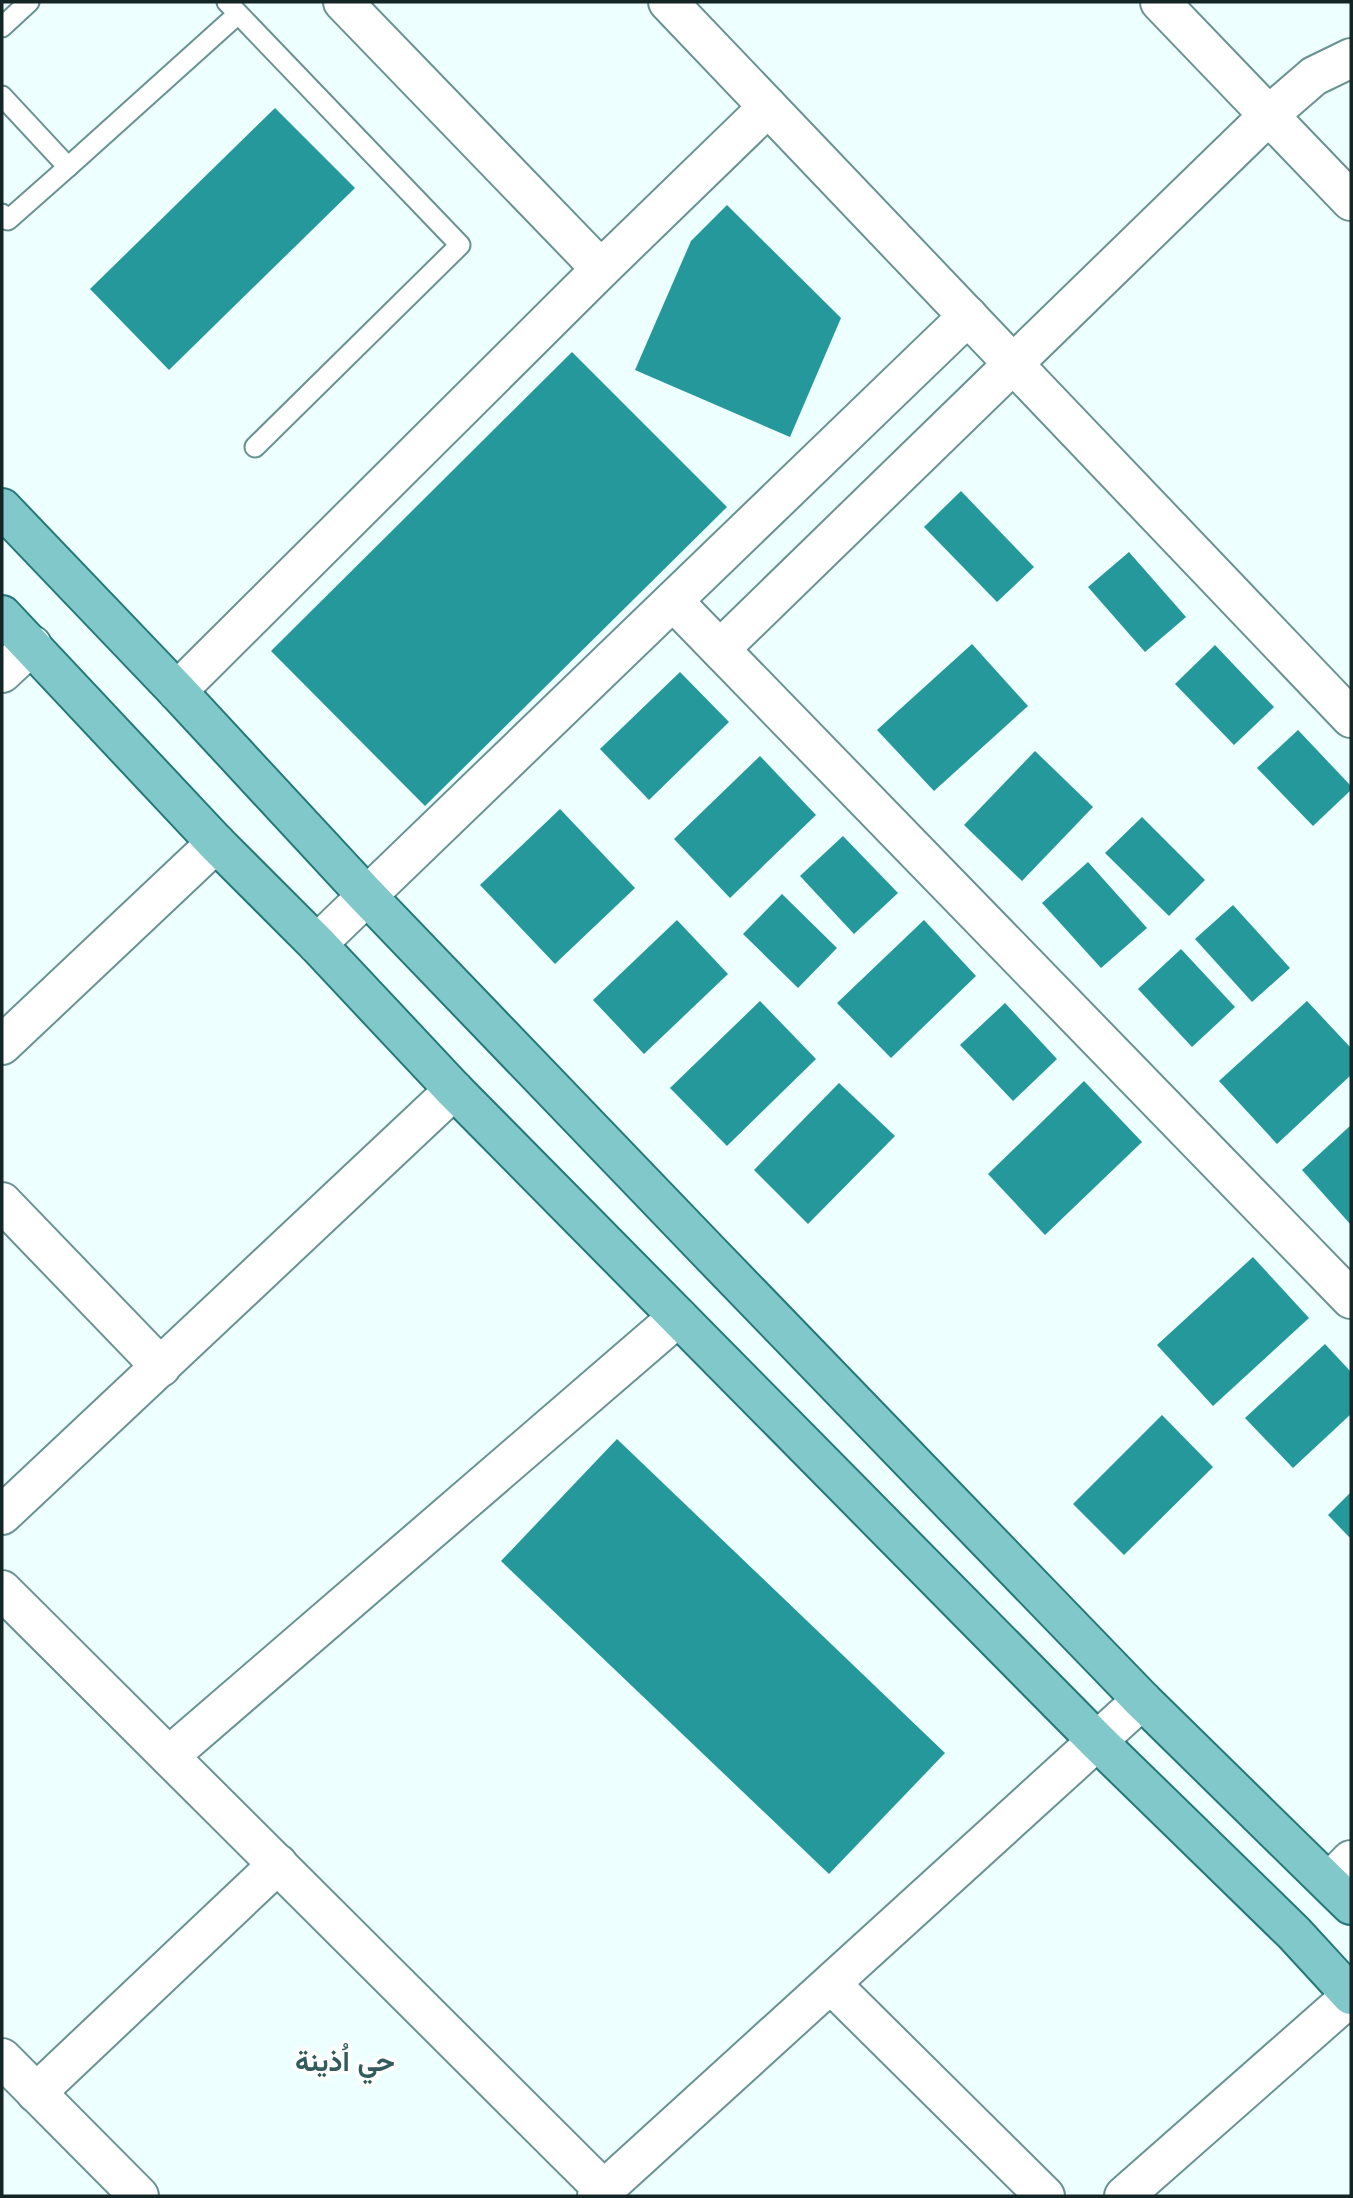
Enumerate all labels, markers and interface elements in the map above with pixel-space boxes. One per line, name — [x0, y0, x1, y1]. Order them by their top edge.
district label: حي اُذينة — [295, 2042, 395, 2085]

